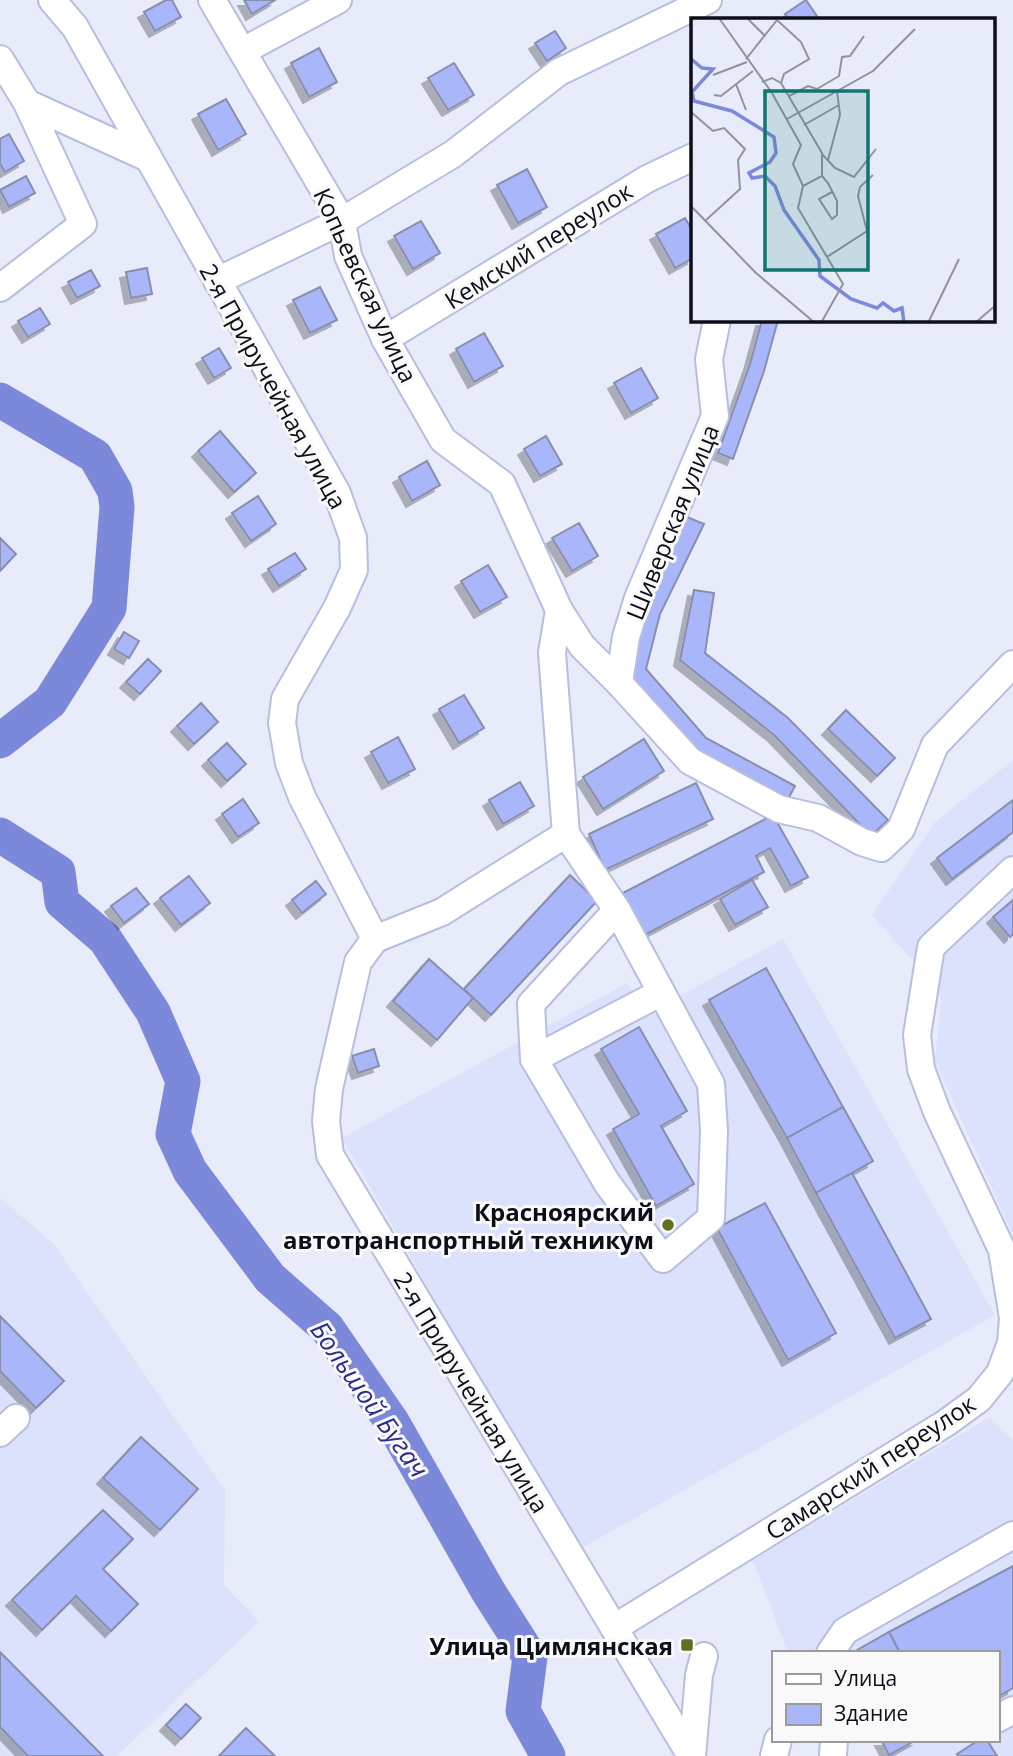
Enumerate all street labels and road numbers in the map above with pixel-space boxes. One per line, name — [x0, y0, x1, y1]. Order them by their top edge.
street label: Кемский переулок — [438, 174, 639, 316]
street label: Копьевская улица — [306, 182, 426, 388]
street label: 2-я Приручейная улица — [193, 257, 355, 515]
street label: Шиверская улица — [618, 419, 726, 625]
street label: 2-я Приручейная улица — [387, 1265, 557, 1519]
street label: Самарский переулок — [759, 1386, 982, 1547]

